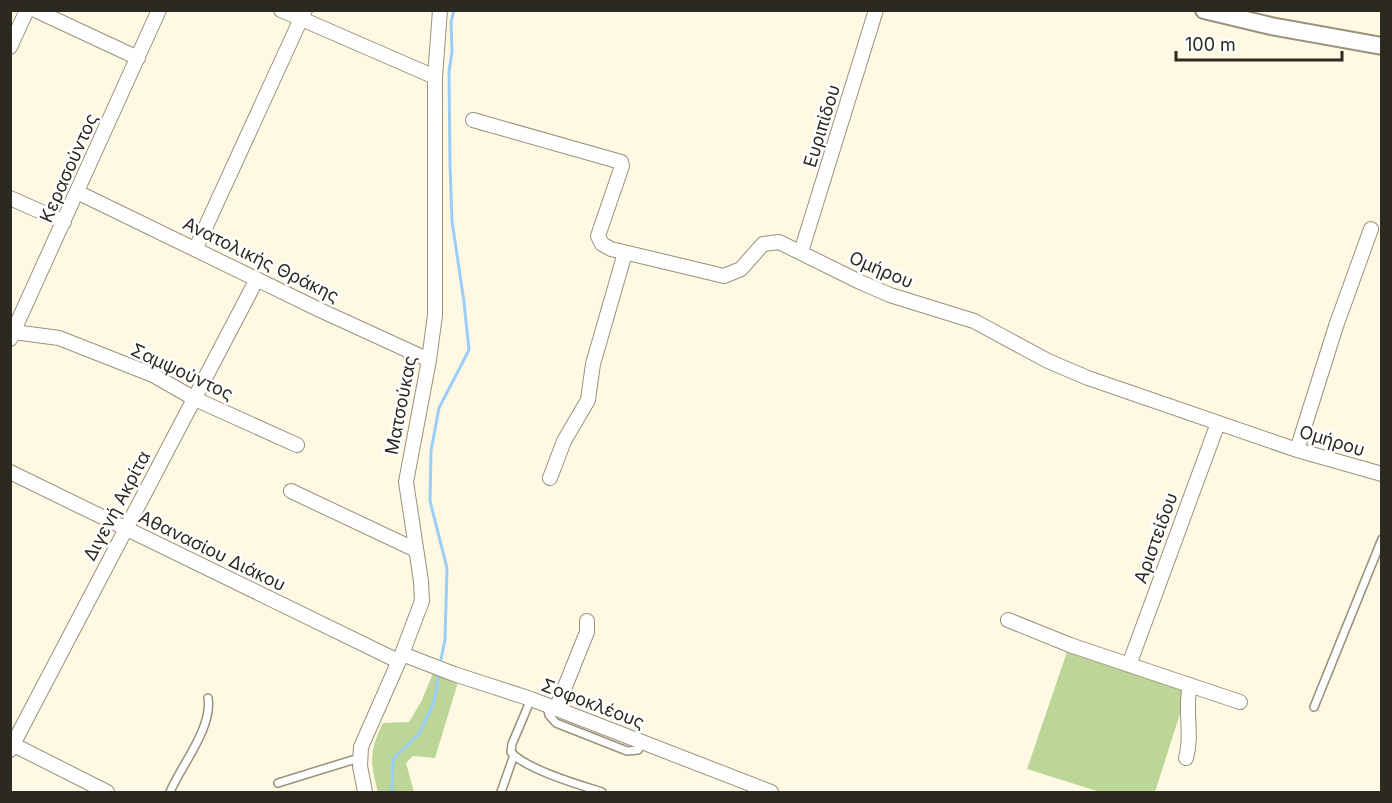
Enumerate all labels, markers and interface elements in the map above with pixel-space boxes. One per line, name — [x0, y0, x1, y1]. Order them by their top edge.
scale bar — [1176, 24, 1342, 62]
text: 100 m — [1185, 34, 1236, 55]
street label: Ευριπίδου — [799, 82, 844, 170]
street label: Κερασούντος — [35, 110, 102, 226]
street label: Ανατολικής Θράκης — [180, 213, 343, 307]
street label: Ομήρου — [846, 247, 916, 292]
street label: Σαμψούντος — [128, 339, 237, 404]
street label: Ματσούκας — [381, 354, 420, 456]
street label: Ομήρου — [1297, 421, 1367, 460]
street label: Διγενή Ακρίτα — [79, 447, 154, 564]
street label: Αριστείδου — [1129, 490, 1182, 586]
street label: Αθανασίου Διάκου — [135, 506, 289, 595]
street label: Σοφοκλέους — [539, 674, 648, 733]

